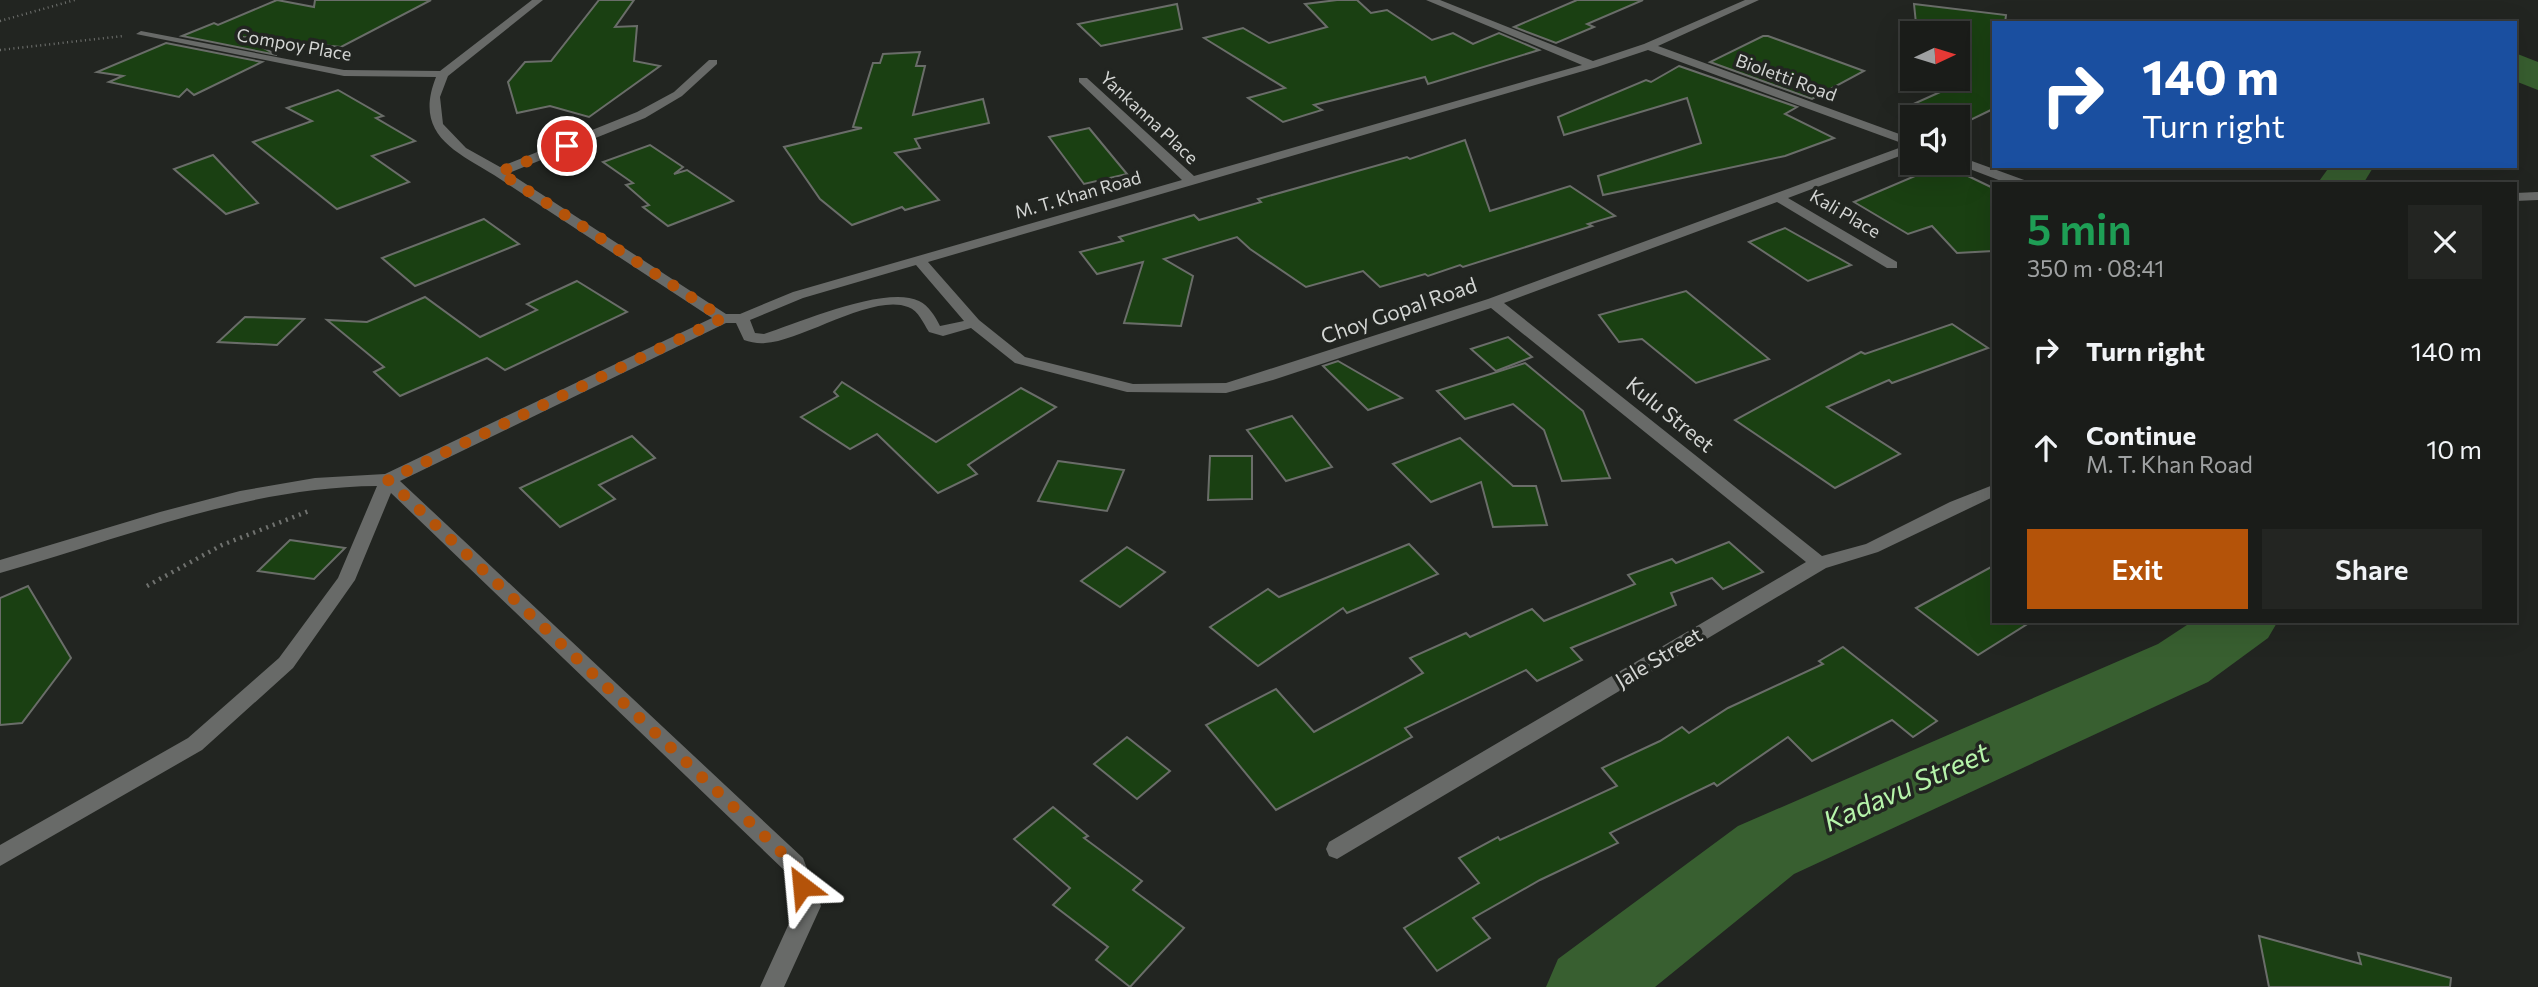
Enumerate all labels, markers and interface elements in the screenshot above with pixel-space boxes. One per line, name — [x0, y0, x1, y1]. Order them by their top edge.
north arrow — [1900, 21, 1970, 91]
map controls — [1900, 21, 1970, 175]
street label: Compoy Place — [235, 23, 353, 65]
text: 140 m — [2142, 45, 2279, 105]
street label: Bioletti Road — [1733, 49, 1840, 105]
icon: right — [2027, 49, 2118, 140]
street label: Yankanna Place — [1096, 66, 1203, 168]
button: sound — [1900, 105, 1970, 175]
text: Turn right — [2142, 105, 2285, 145]
pin — [537, 116, 597, 176]
icon: arrive — [548, 127, 586, 165]
street label: M. T. Khan Road — [1012, 165, 1143, 223]
street label: Kali Place — [1806, 184, 1885, 242]
text: 5 min — [2027, 202, 2132, 254]
button: close — [2408, 205, 2482, 279]
text: 350 m · 08:41 — [2027, 254, 2164, 282]
street label: Choy Gopal Road — [1317, 271, 1480, 348]
icon: right — [2027, 331, 2065, 369]
text: Turn right — [2086, 335, 2205, 366]
text: 140 m — [2411, 335, 2482, 366]
street label: Kulu Street — [1622, 371, 1720, 457]
text: Continue — [2086, 419, 2196, 450]
icon: ahead — [2027, 429, 2065, 467]
text: 10 m — [2426, 433, 2482, 464]
text: M. T. Khan Road — [2086, 450, 2253, 478]
button: Exit — [2027, 529, 2248, 609]
button: Share — [2262, 529, 2482, 609]
street label: Jale Street — [1610, 621, 1706, 692]
water label: Kadavu Street — [1817, 734, 1994, 838]
position arrow — [765, 849, 839, 923]

